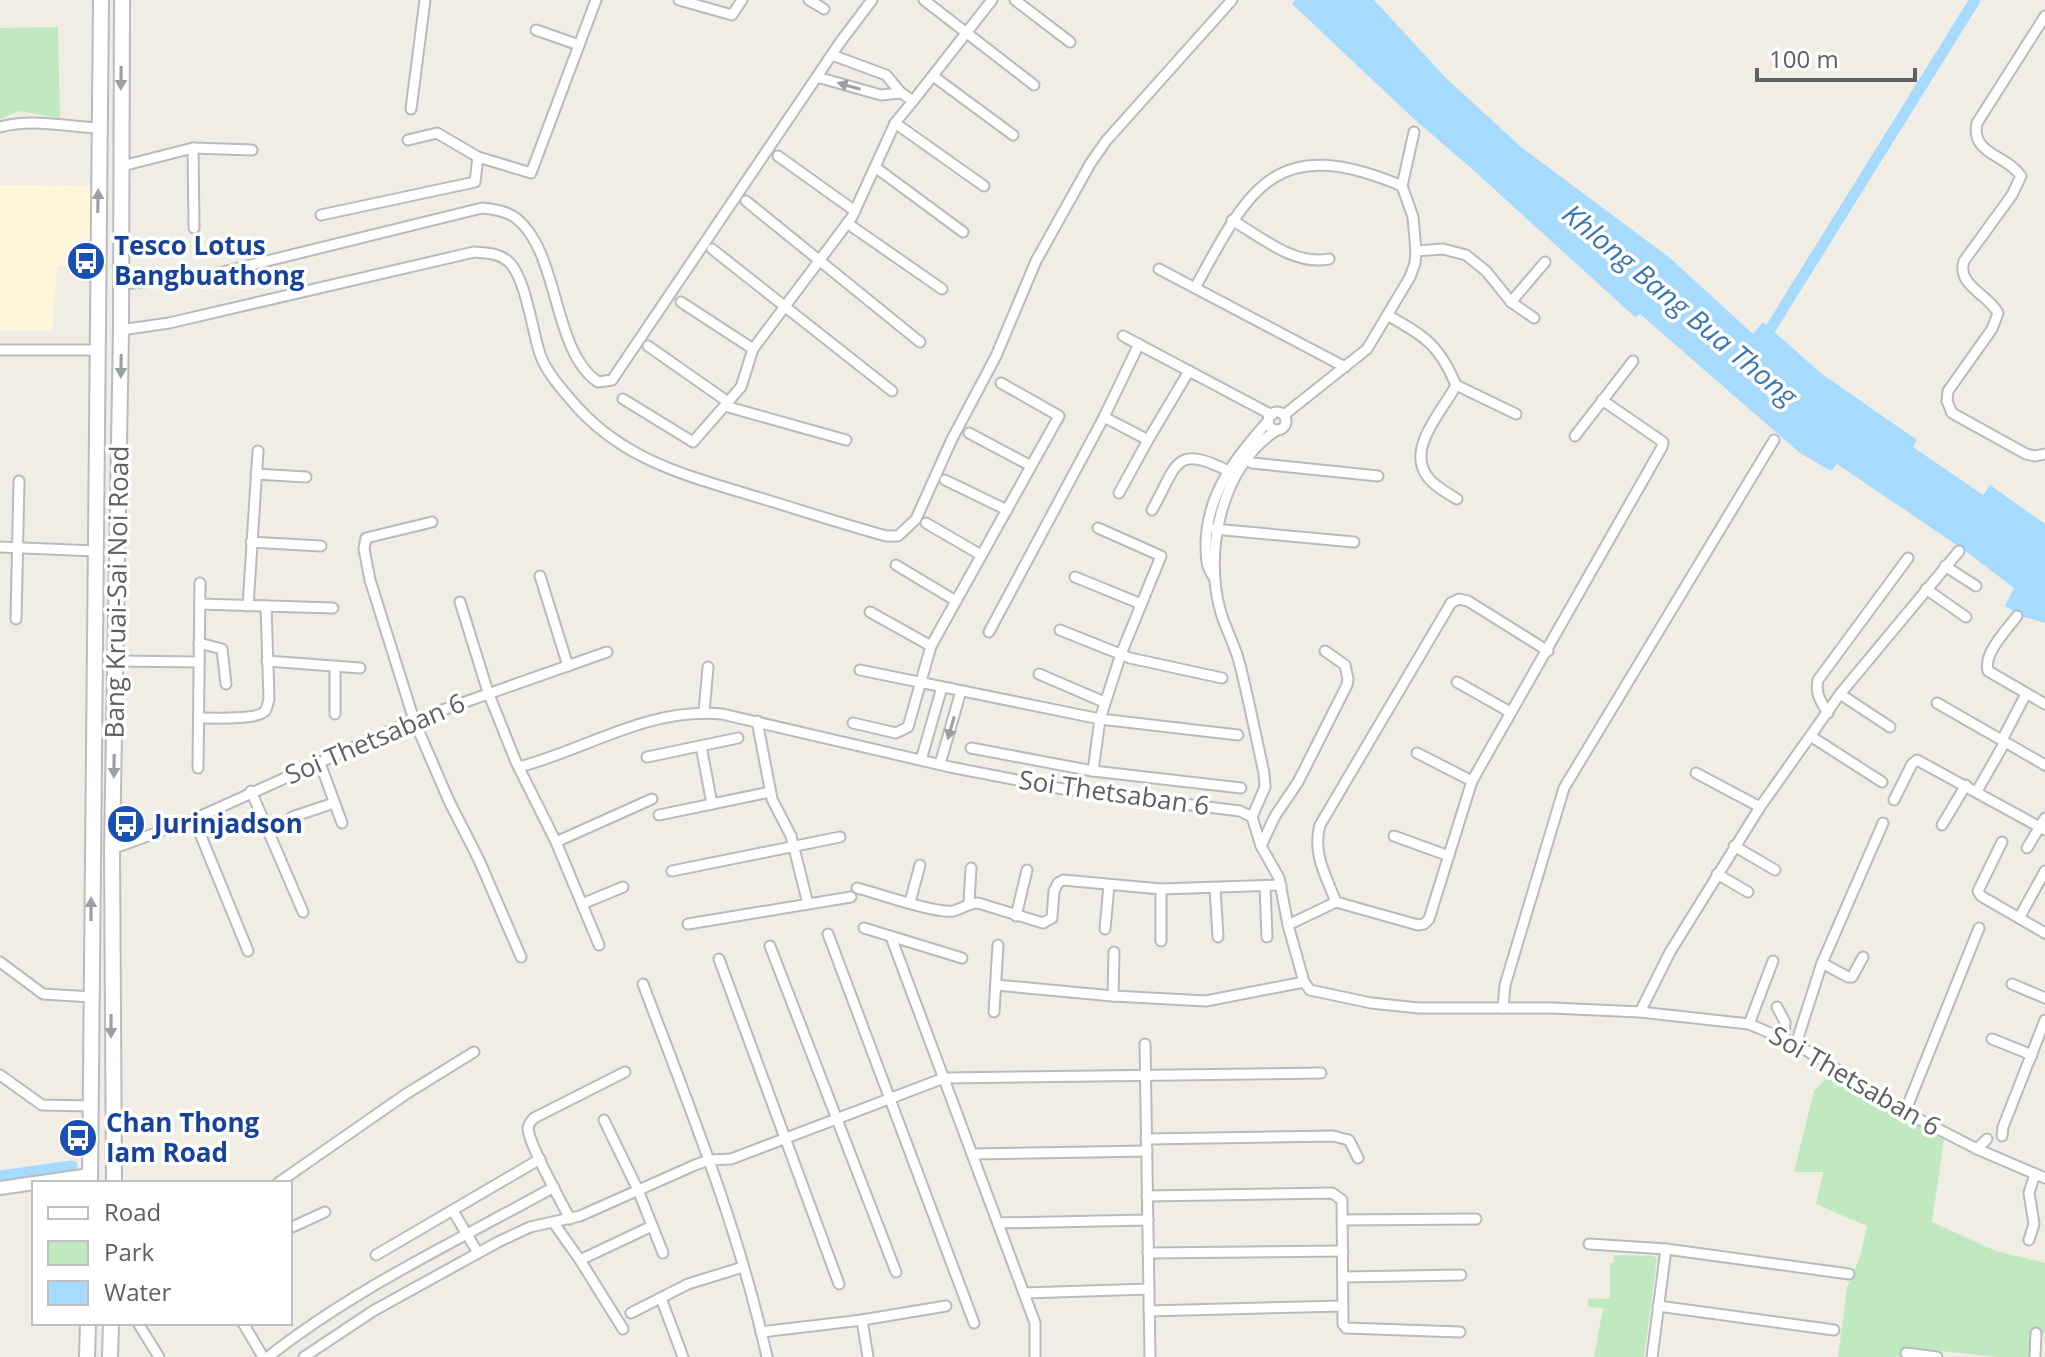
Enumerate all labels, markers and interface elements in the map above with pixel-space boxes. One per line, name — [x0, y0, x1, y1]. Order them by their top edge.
scale bar — [1757, 32, 1915, 82]
text: 100 m — [1769, 42, 1839, 75]
one-way arrow — [115, 66, 128, 91]
one-way arrow — [837, 79, 861, 92]
one-way arrow — [92, 188, 104, 213]
water label: Khlong Bang Bua Thong — [1555, 195, 1807, 415]
place label: Tesco Lotus Bangbuathong — [114, 227, 305, 293]
bus stop icon: Tesco Lotus Bangbuathong — [65, 240, 107, 282]
one-way arrow — [114, 354, 127, 379]
street label: Bang Kruai-Sai Noi Road — [95, 445, 137, 739]
street label: Soi Thetsaban 6 — [279, 684, 470, 792]
one-way arrow — [944, 715, 956, 740]
one-way arrow — [108, 754, 120, 779]
street label: Soi Thetsaban 6 — [1017, 761, 1212, 823]
bus stop icon: Jurinjadson — [105, 803, 147, 845]
place label: Jurinjadson — [152, 805, 303, 841]
one-way arrow — [85, 896, 97, 921]
one-way arrow — [105, 1014, 117, 1039]
street label: Soi Thetsaban 6 — [1763, 1017, 1948, 1144]
place label: Chan Thong Iam Road — [106, 1104, 260, 1170]
bus stop icon: Chan Thong Iam Road — [57, 1117, 99, 1159]
legend — [32, 1181, 292, 1325]
text: Road — [104, 1195, 161, 1228]
text: Park — [104, 1235, 155, 1268]
text: Water — [104, 1275, 172, 1308]

